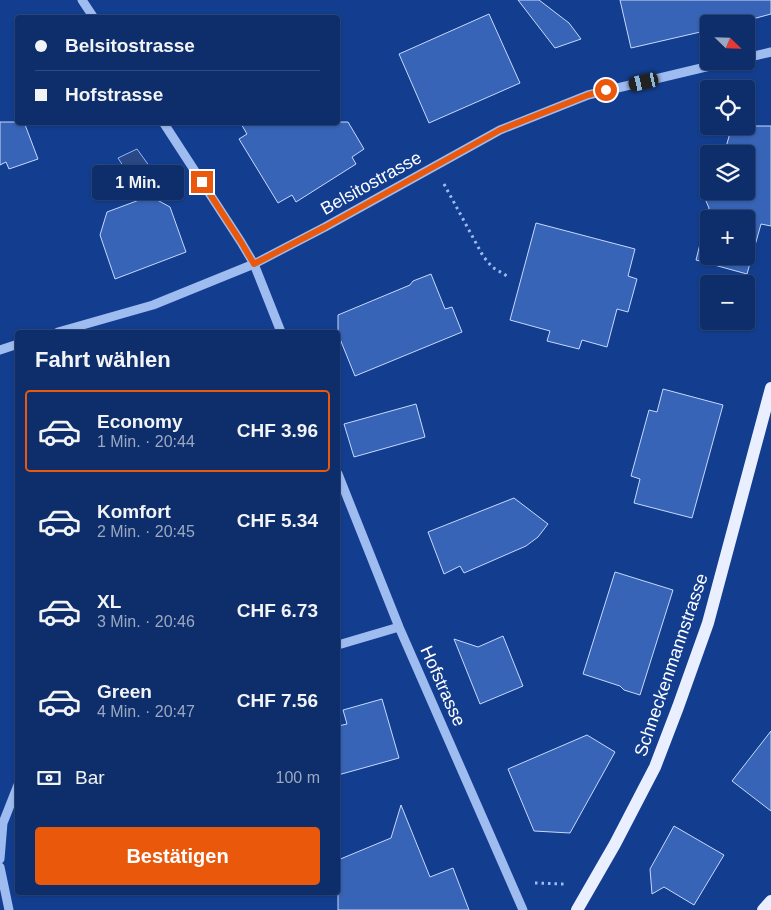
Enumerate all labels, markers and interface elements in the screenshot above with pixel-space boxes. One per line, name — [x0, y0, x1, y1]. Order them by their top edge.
north arrow — [700, 15, 755, 70]
map controls — [700, 15, 755, 330]
text: Belsitostrasse — [65, 35, 195, 56]
car — [627, 71, 660, 93]
route start — [595, 79, 617, 101]
button: locate — [700, 80, 755, 135]
text: Hofstrasse — [65, 84, 163, 105]
button: layers — [700, 145, 755, 200]
street label: Belsitostrasse — [317, 147, 425, 219]
callout: 1 Min. — [92, 164, 184, 200]
route end — [191, 171, 213, 193]
text: 1 Min. — [115, 174, 161, 191]
button: + — [700, 210, 755, 265]
button: − — [700, 275, 755, 330]
text: Fahrt wählen — [35, 347, 171, 372]
icon: car — [37, 409, 82, 454]
text: Economy — [97, 411, 183, 432]
text: CHF 3.96 — [237, 420, 318, 441]
text: 1 Min. · 20:44 — [97, 433, 195, 450]
icon: car — [37, 499, 82, 544]
text: Komfort — [97, 501, 171, 522]
text: CHF 5.34 — [237, 510, 318, 531]
text: 2 Min. · 20:45 — [97, 523, 195, 540]
street label: Schneckenmannstrasse — [630, 571, 712, 759]
icon: car — [37, 589, 82, 634]
text: XL — [97, 591, 121, 612]
text: CHF 6.73 — [237, 600, 318, 621]
text: 3 Min. · 20:46 — [97, 613, 195, 630]
street label: Hofstrasse — [416, 643, 470, 729]
icon: car — [37, 679, 82, 724]
text: Green — [97, 681, 152, 702]
text: CHF 7.56 — [237, 690, 318, 711]
text: 4 Min. · 20:47 — [97, 703, 195, 720]
icon: cash — [35, 764, 63, 792]
text: Bar — [75, 767, 105, 788]
text: 100 m — [276, 769, 320, 786]
button: Bestätigen — [35, 827, 320, 885]

